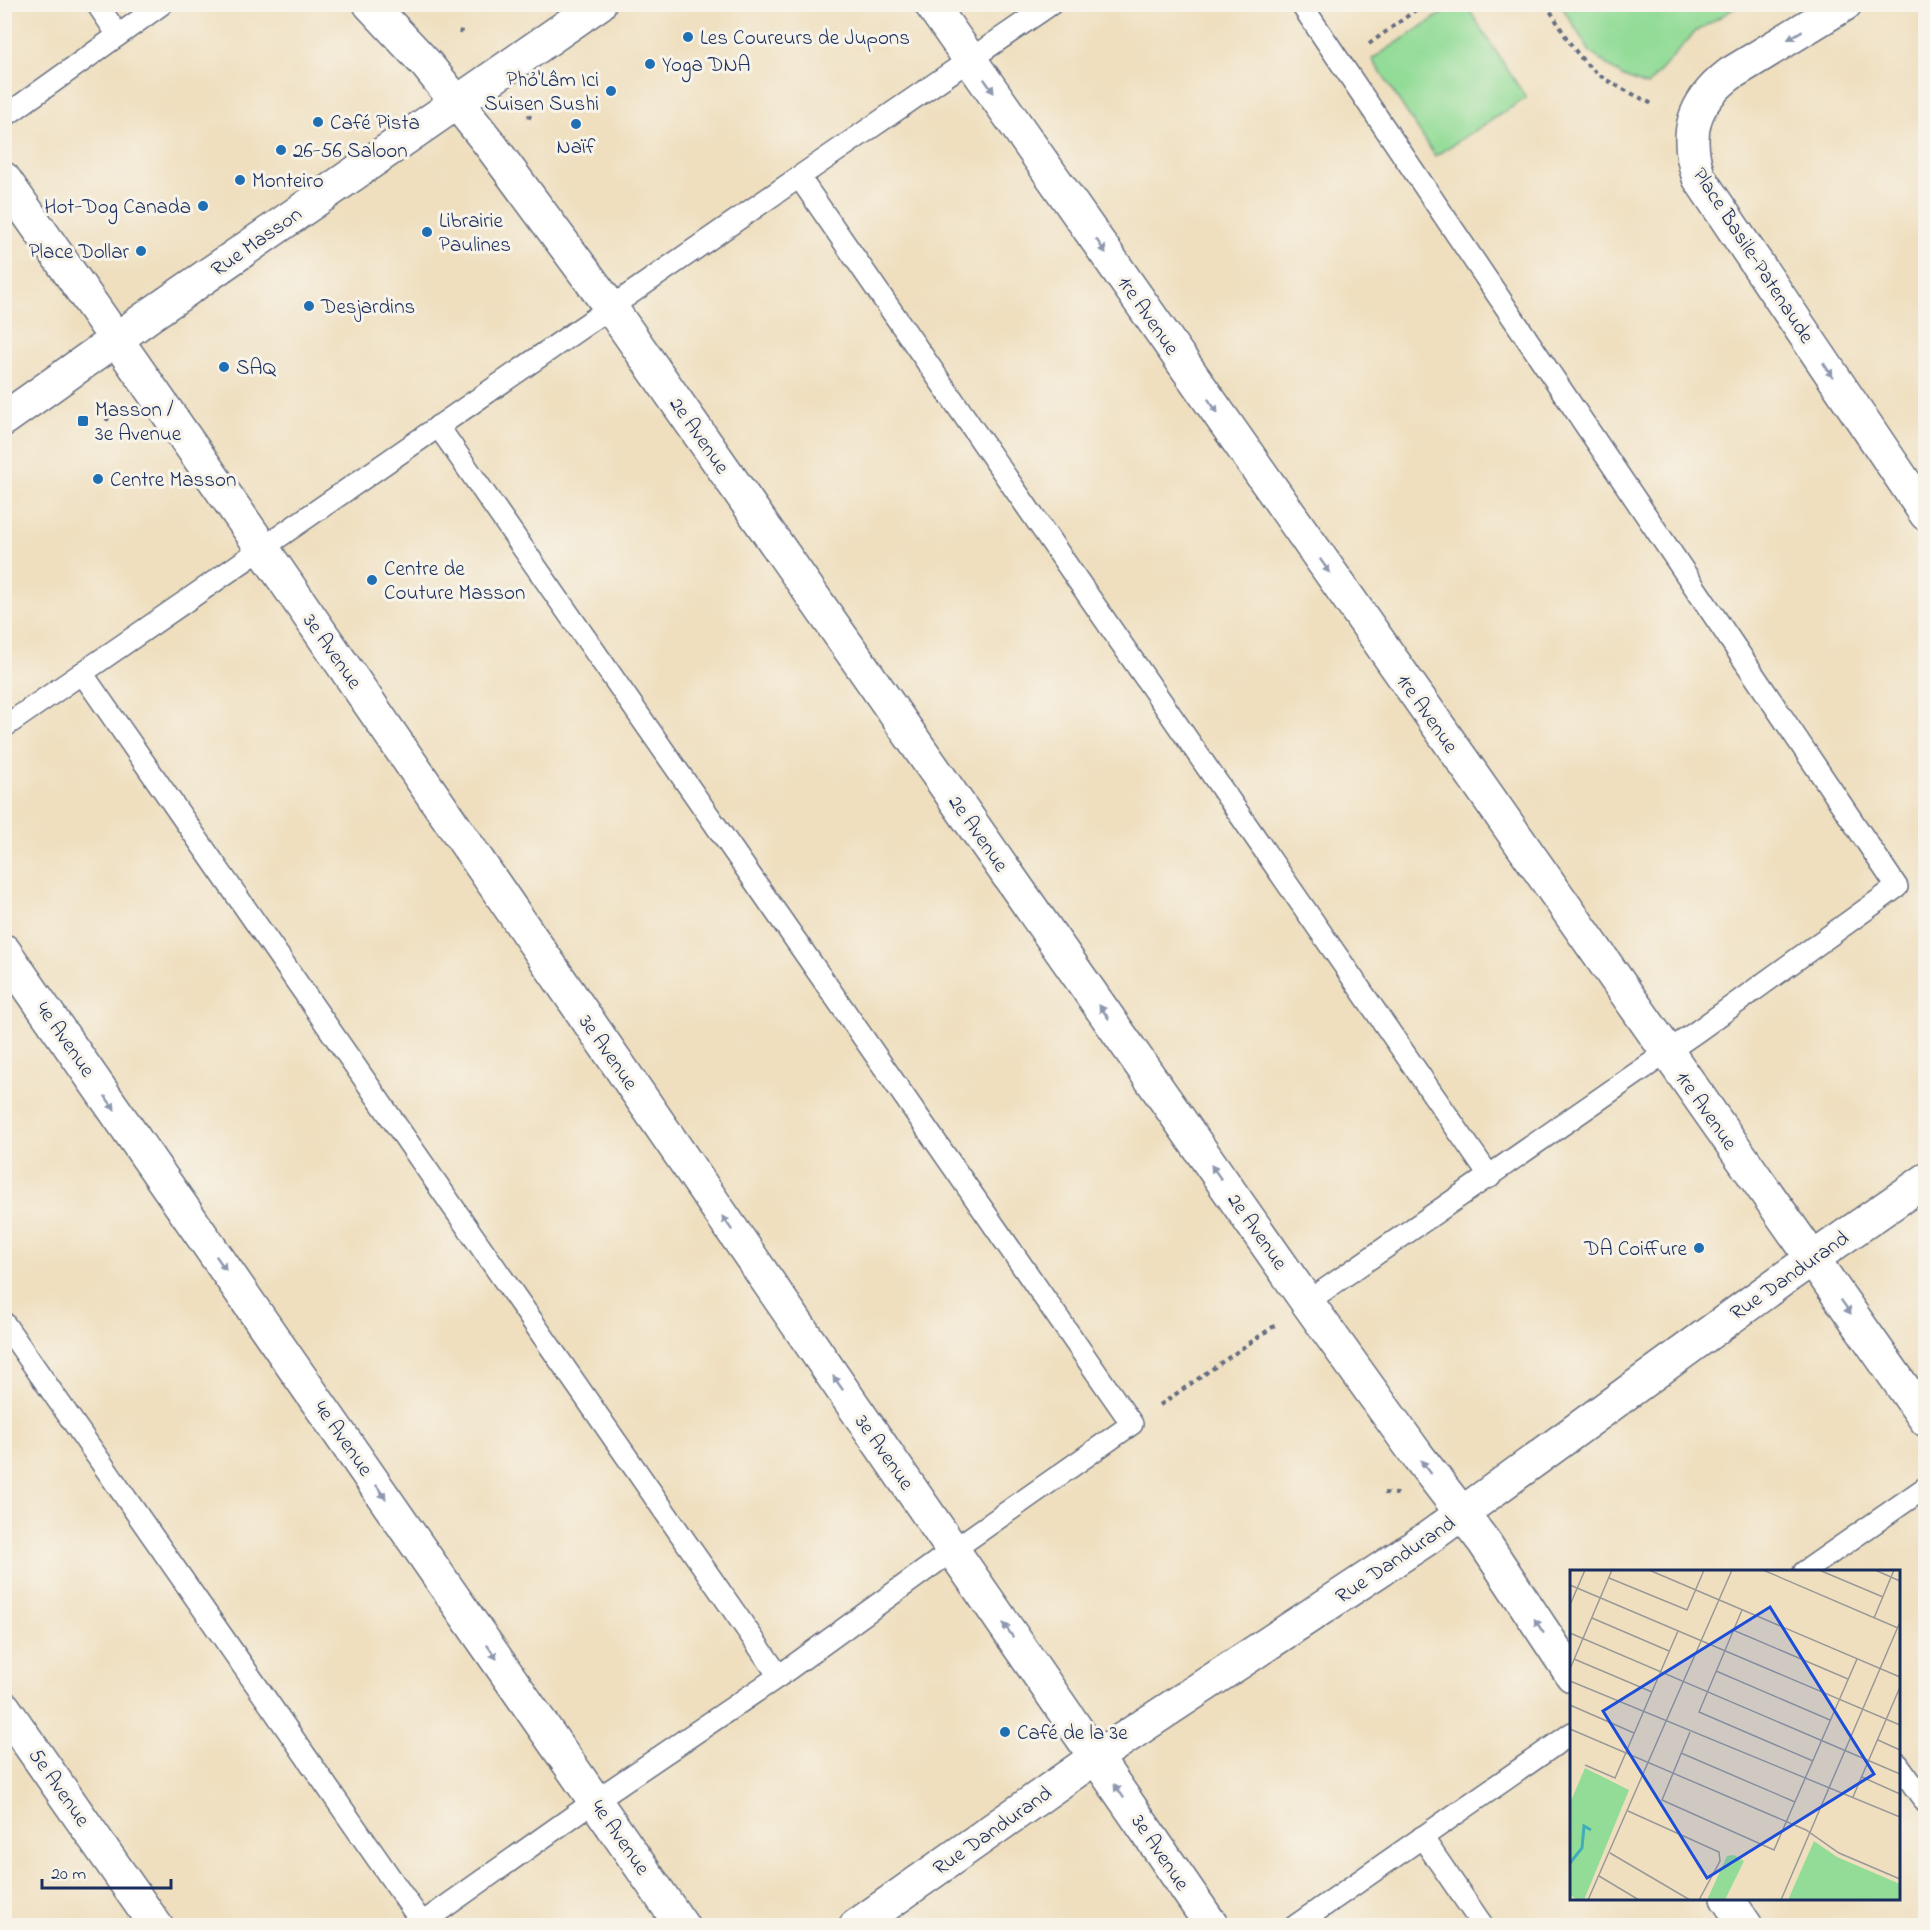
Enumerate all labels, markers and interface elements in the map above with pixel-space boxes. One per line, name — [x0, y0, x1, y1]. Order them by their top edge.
place label: Les Coureurs de Jupons — [700, 24, 910, 54]
one-way arrow — [1787, 29, 1803, 40]
marker: Les Coureurs de Jupons — [681, 30, 695, 44]
place label: Yoga DNA — [662, 51, 751, 83]
marker: Yoga DNA — [643, 57, 657, 71]
place label: Phỏ'Lâm Ici Suisen Sushi — [484, 66, 599, 120]
one-way arrow — [983, 78, 995, 94]
marker: Phỏ'Lâm Ici Suisen Sushi — [604, 84, 618, 98]
place label: Café Pista — [330, 109, 420, 139]
marker: Café Pista — [311, 115, 325, 129]
marker: Naïf — [569, 117, 583, 131]
place label: Naïf — [556, 133, 596, 163]
place label: 26-56 Saloon — [293, 137, 408, 167]
marker: 26-56 Saloon — [274, 143, 288, 157]
street label: Place Basile-Patenaude — [1684, 162, 1821, 350]
place label: Monteiro — [252, 167, 324, 197]
marker: Monteiro — [233, 173, 247, 187]
place label: Hot-Dog Canada — [44, 193, 191, 225]
marker: Hot-Dog Canada — [196, 199, 210, 213]
street label: Rue Masson — [206, 200, 309, 285]
place label: Librairie Paulines — [439, 207, 511, 261]
marker: Librairie Paulines — [420, 225, 434, 239]
place label: Place Dollar — [29, 238, 129, 268]
one-way arrow — [1095, 238, 1107, 254]
marker: Place Dollar — [134, 244, 148, 258]
street label: 1re Avenue — [1109, 270, 1186, 362]
place label: Desjardins — [320, 293, 415, 323]
marker: Desjardins — [302, 299, 316, 313]
place label: SAQ — [236, 354, 276, 384]
marker: SAQ — [217, 360, 231, 374]
one-way arrow — [1822, 362, 1833, 378]
street label: 2e Avenue — [661, 392, 736, 481]
place label: Masson / 3e Avenue — [95, 396, 182, 450]
one-way arrow — [1207, 397, 1219, 413]
marker: Masson / 3e Avenue — [76, 414, 90, 428]
place label: Centre Masson — [110, 466, 236, 496]
marker: Centre Masson — [91, 472, 105, 486]
place label: Centre de Couture Masson — [384, 555, 525, 609]
one-way arrow — [1319, 557, 1331, 573]
marker: Centre de Couture Masson — [365, 573, 379, 587]
street label: 3e Avenue — [294, 608, 369, 697]
street label: 1re Avenue — [1388, 668, 1465, 760]
street label: 2e Avenue — [940, 790, 1015, 879]
street label: 4e Avenue — [27, 996, 102, 1084]
one-way arrow — [1098, 1004, 1110, 1020]
street label: 3e Avenue — [570, 1009, 645, 1098]
street label: 1re Avenue — [1667, 1065, 1744, 1157]
one-way arrow — [104, 1094, 116, 1110]
one-way arrow — [1210, 1164, 1222, 1180]
street label: 2e Avenue — [1219, 1188, 1294, 1277]
one-way arrow — [721, 1215, 733, 1231]
street label: Rue Dandurand — [1725, 1224, 1856, 1329]
place label: DA Coiffure — [1583, 1235, 1688, 1265]
marker: DA Coiffure — [1692, 1241, 1706, 1255]
one-way arrow — [215, 1254, 227, 1270]
one-way arrow — [1840, 1298, 1852, 1314]
one-way arrow — [832, 1376, 844, 1392]
street label: 4e Avenue — [305, 1395, 380, 1483]
street label: 3e Avenue — [846, 1409, 921, 1498]
one-way arrow — [1420, 1459, 1433, 1475]
one-way arrow — [375, 1483, 387, 1499]
street label: Rue Dandurand — [1330, 1509, 1462, 1612]
inset map — [1570, 1570, 1900, 1900]
one-way arrow — [1534, 1618, 1545, 1634]
one-way arrow — [1002, 1623, 1014, 1639]
one-way arrow — [486, 1643, 498, 1659]
place label: Café de la 3e — [1017, 1719, 1128, 1749]
marker: Café de la 3e — [998, 1725, 1012, 1739]
street label: 5e Avenue — [20, 1743, 97, 1834]
street label: Rue Dandurand — [928, 1779, 1059, 1884]
one-way arrow — [1113, 1783, 1125, 1799]
street label: 4e Avenue — [582, 1794, 657, 1882]
street label: 3e Avenue — [1123, 1809, 1196, 1898]
scale bar — [42, 1852, 171, 1890]
text: 20 m — [51, 1862, 86, 1888]

